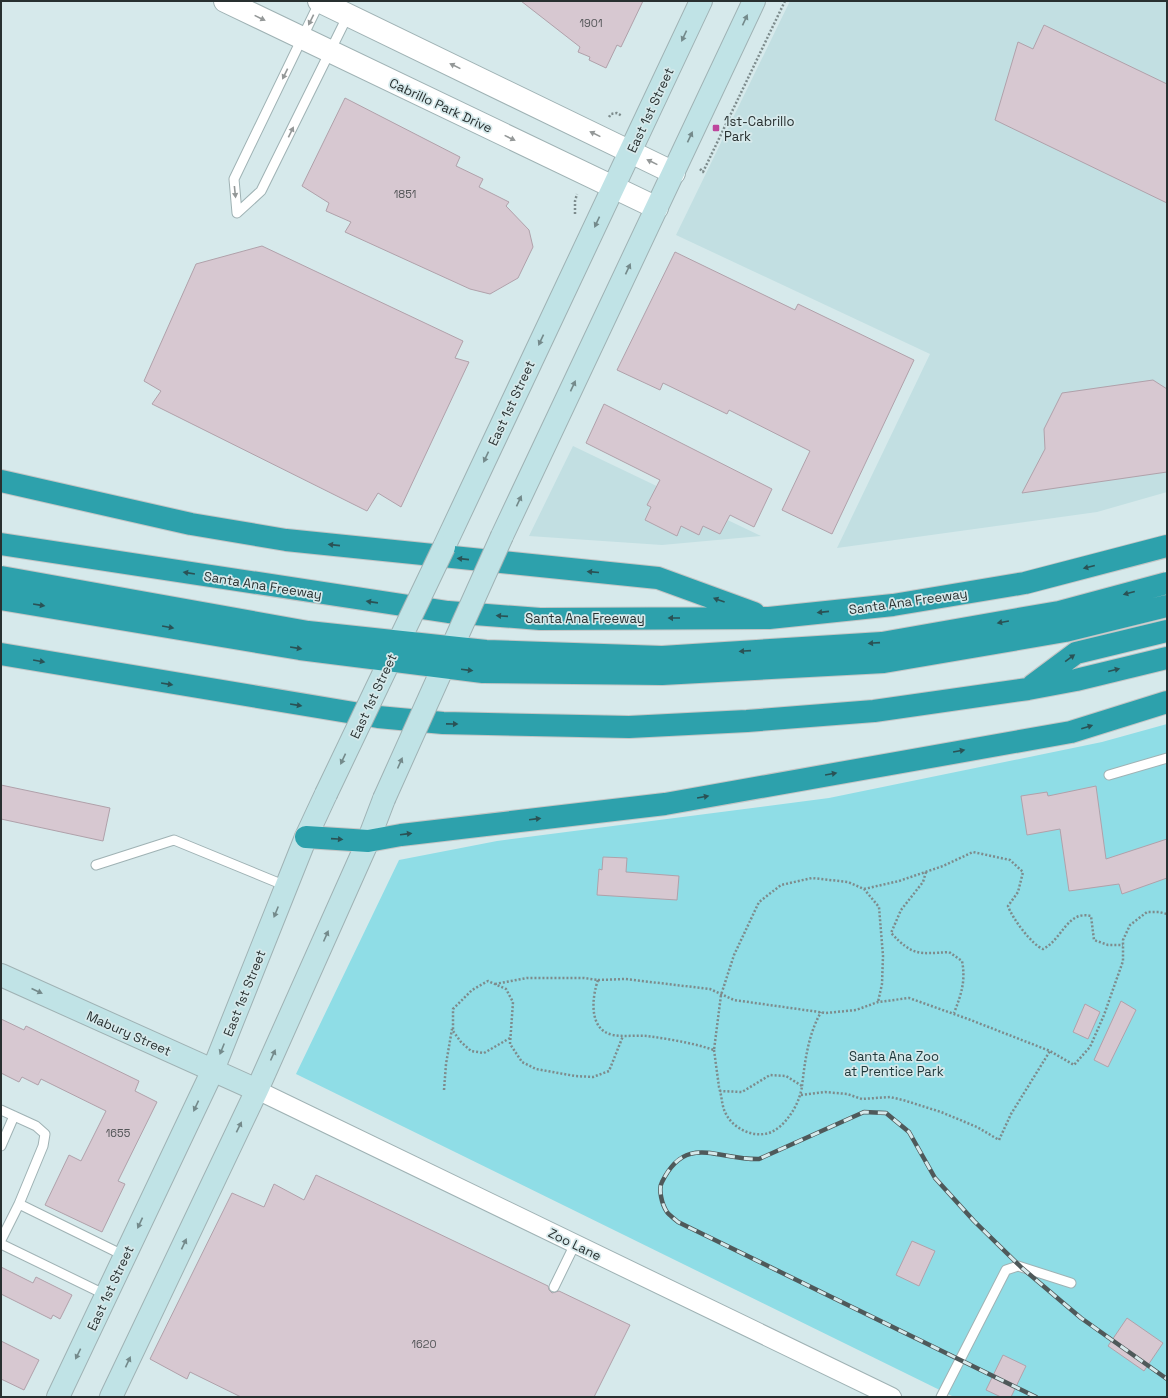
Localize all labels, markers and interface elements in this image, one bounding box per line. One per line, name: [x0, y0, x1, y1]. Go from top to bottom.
one-way arrow: [307, 14, 314, 25]
one-way arrow: [742, 14, 748, 25]
one-way arrow: [254, 15, 266, 21]
house number: 1901: [580, 16, 602, 30]
one-way arrow: [681, 31, 687, 42]
one-way arrow: [449, 63, 460, 69]
street label: East 1st Street: [623, 65, 678, 155]
one-way arrow: [281, 68, 288, 79]
street label: Cabrillo Park Drive: [387, 74, 495, 137]
place label: 1st-Cabrillo Park: [724, 113, 795, 145]
marker: 1st-Cabrillo Park: [711, 123, 721, 133]
one-way arrow: [288, 126, 294, 137]
one-way arrow: [590, 131, 601, 137]
one-way arrow: [687, 132, 693, 143]
one-way arrow: [504, 135, 515, 141]
one-way arrow: [646, 159, 658, 165]
one-way arrow: [232, 186, 238, 198]
house number: 1851: [394, 187, 416, 201]
one-way arrow: [594, 217, 600, 228]
one-way arrow: [625, 263, 631, 275]
one-way arrow: [538, 334, 544, 346]
street label: East 1st Street: [484, 358, 539, 448]
one-way arrow: [570, 381, 576, 392]
one-way arrow: [483, 452, 489, 463]
one-way arrow: [516, 495, 522, 507]
one-way arrow: [328, 542, 340, 549]
one-way arrow: [457, 556, 469, 562]
one-way arrow: [1083, 564, 1095, 570]
street label: Santa Ana Freeway: [203, 568, 323, 603]
one-way arrow: [587, 569, 599, 576]
one-way arrow: [183, 570, 195, 576]
street label: Santa Ana Freeway: [848, 585, 968, 618]
one-way arrow: [1123, 590, 1135, 596]
one-way arrow: [712, 597, 724, 603]
one-way arrow: [366, 599, 379, 605]
one-way arrow: [33, 603, 46, 609]
one-way arrow: [817, 609, 829, 615]
street label: Santa Ana Freeway: [525, 610, 645, 627]
one-way arrow: [496, 613, 508, 620]
one-way arrow: [667, 615, 680, 621]
one-way arrow: [997, 619, 1009, 625]
one-way arrow: [162, 624, 174, 630]
one-way arrow: [867, 640, 880, 646]
one-way arrow: [290, 646, 302, 652]
one-way arrow: [739, 648, 751, 655]
street label: East 1st Street: [346, 651, 401, 741]
one-way arrow: [1065, 653, 1076, 662]
one-way arrow: [33, 658, 46, 664]
one-way arrow: [460, 667, 473, 673]
one-way arrow: [1107, 667, 1120, 673]
one-way arrow: [161, 681, 174, 687]
one-way arrow: [290, 702, 302, 708]
one-way arrow: [446, 720, 458, 727]
one-way arrow: [1081, 724, 1093, 730]
one-way arrow: [953, 748, 965, 754]
one-way arrow: [340, 753, 346, 765]
one-way arrow: [397, 758, 403, 769]
one-way arrow: [825, 771, 837, 777]
one-way arrow: [697, 794, 709, 800]
one-way arrow: [529, 816, 541, 822]
one-way arrow: [400, 831, 412, 837]
one-way arrow: [331, 836, 343, 843]
one-way arrow: [273, 907, 279, 918]
one-way arrow: [323, 931, 329, 942]
street label: East 1st Street: [219, 947, 270, 1039]
one-way arrow: [31, 989, 43, 995]
street label: Mabury Street: [84, 1007, 174, 1060]
one-way arrow: [218, 1043, 224, 1055]
park label: Santa Ana Zoo at Prentice Park: [844, 1048, 944, 1080]
one-way arrow: [270, 1049, 276, 1060]
one-way arrow: [193, 1100, 199, 1111]
one-way arrow: [236, 1121, 242, 1133]
house number: 1655: [106, 1126, 131, 1140]
one-way arrow: [137, 1217, 143, 1229]
street label: Zoo Lane: [545, 1224, 604, 1265]
one-way arrow: [181, 1239, 187, 1250]
street label: East 1st Street: [83, 1243, 138, 1333]
house number: 1620: [412, 1337, 436, 1351]
one-way arrow: [75, 1348, 81, 1360]
one-way arrow: [125, 1356, 131, 1367]

